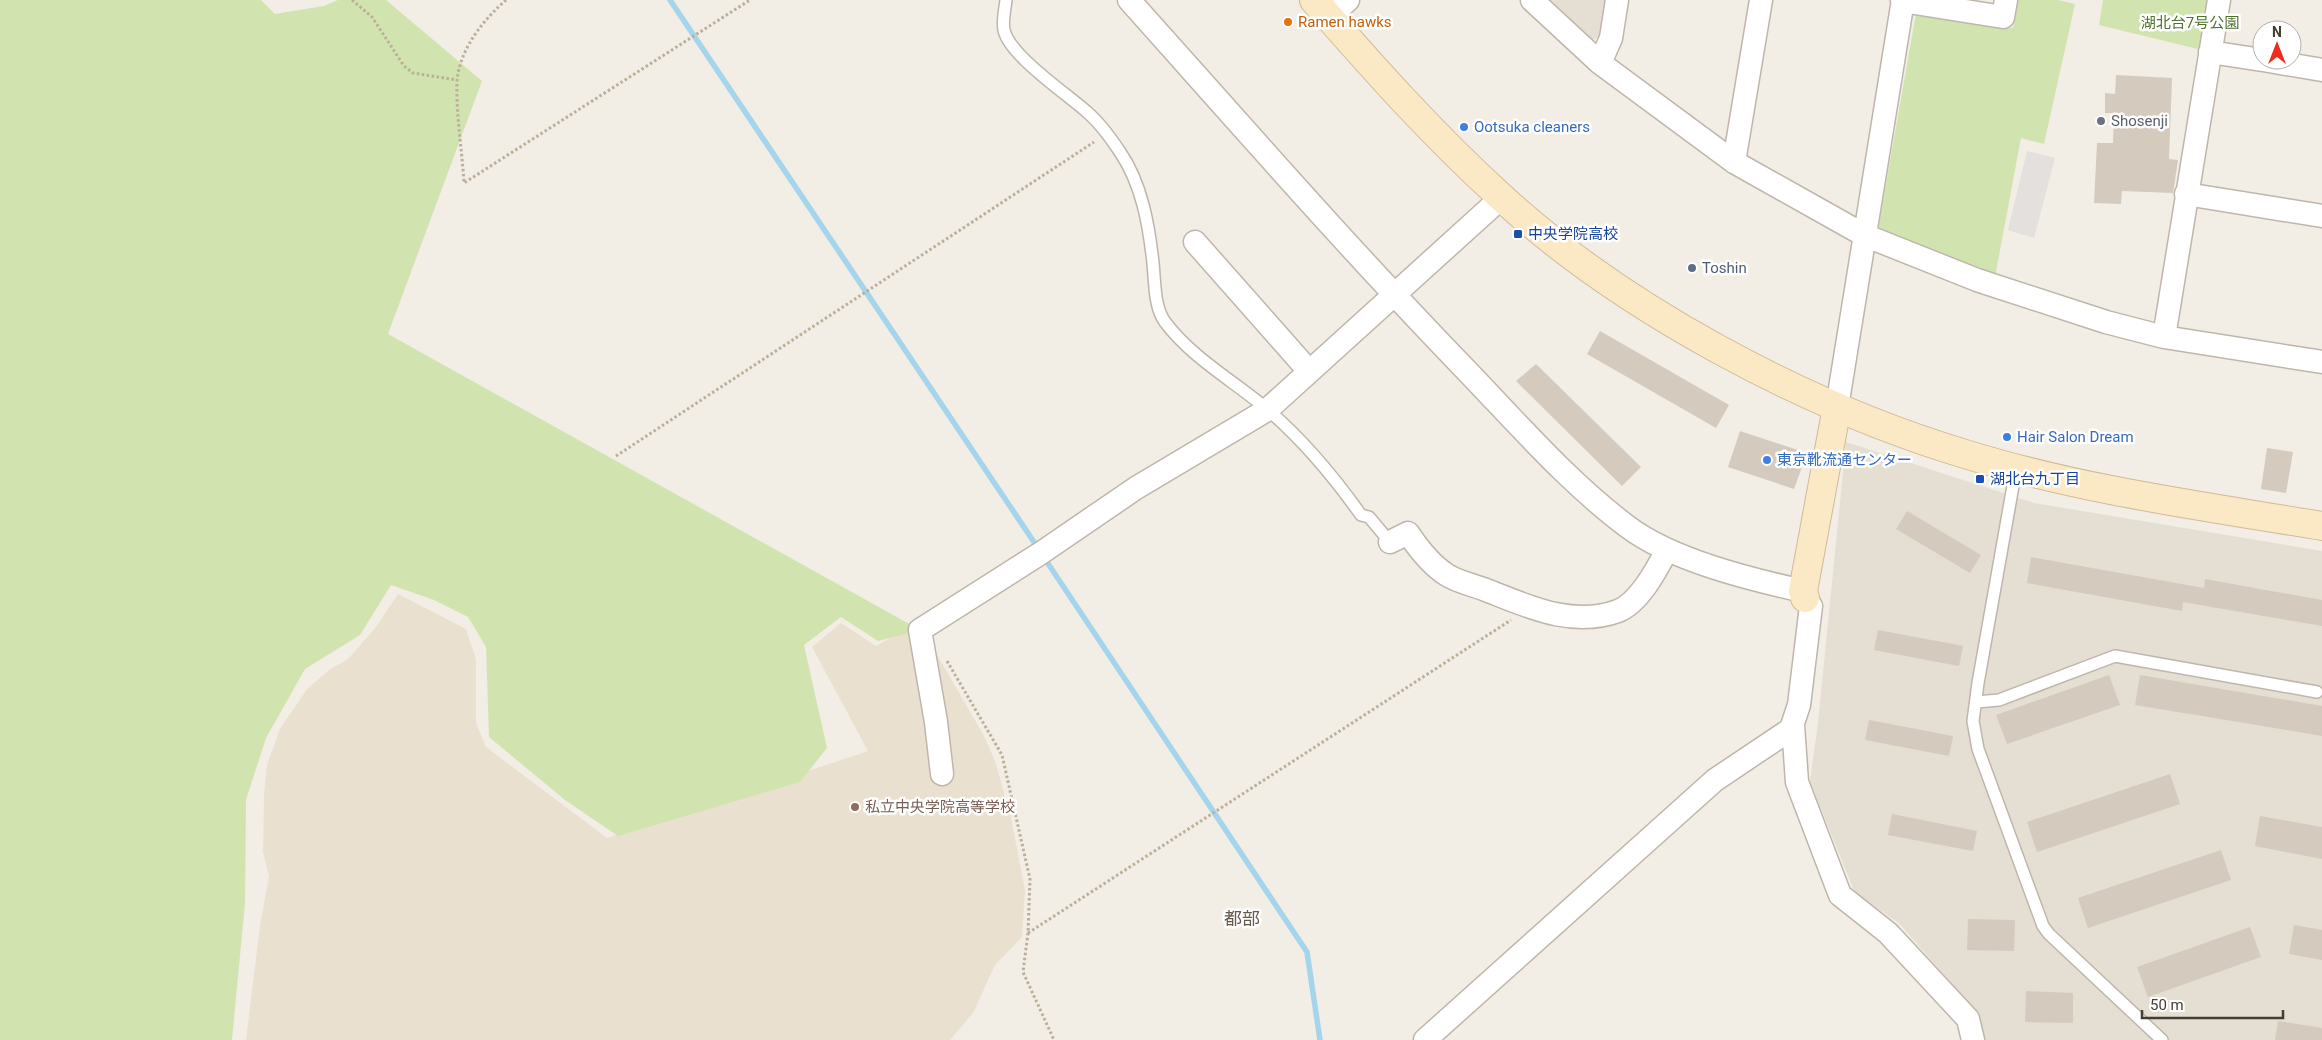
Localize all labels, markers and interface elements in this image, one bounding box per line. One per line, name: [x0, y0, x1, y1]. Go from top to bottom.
place label: Ramen hawks: [1298, 13, 1392, 31]
park label: 湖北台7号公園: [2141, 14, 2239, 32]
marker: Ramen hawks: [1282, 16, 1294, 28]
north arrow: [2252, 20, 2302, 70]
text: N: [2272, 24, 2282, 40]
place label: Shosenji: [2111, 112, 2168, 130]
marker: Shosenji: [2095, 115, 2107, 127]
place label: Ootsuka cleaners: [1474, 118, 1590, 136]
marker: Ootsuka cleaners: [1458, 121, 1470, 133]
place label: 中央学院高校: [1528, 225, 1618, 243]
marker: 中央学院高校: [1512, 228, 1524, 240]
place label: Toshin: [1702, 259, 1747, 277]
marker: Toshin: [1686, 262, 1698, 274]
place label: Hair Salon Dream: [2017, 428, 2134, 446]
marker: Hair Salon Dream: [2001, 431, 2013, 443]
place label: 東京靴流通センター: [1777, 451, 1912, 469]
marker: 東京靴流通センター: [1761, 454, 1773, 466]
place label: 湖北台九丁目: [1990, 470, 2080, 488]
marker: 湖北台九丁目: [1974, 473, 1986, 485]
place label: 私立中央学院高等学校: [865, 798, 1015, 816]
marker: 私立中央学院高等学校: [849, 801, 861, 813]
district label: 都部: [1224, 908, 1260, 929]
scale bar: [2142, 988, 2283, 1020]
text: 50 m: [2150, 996, 2184, 1014]

